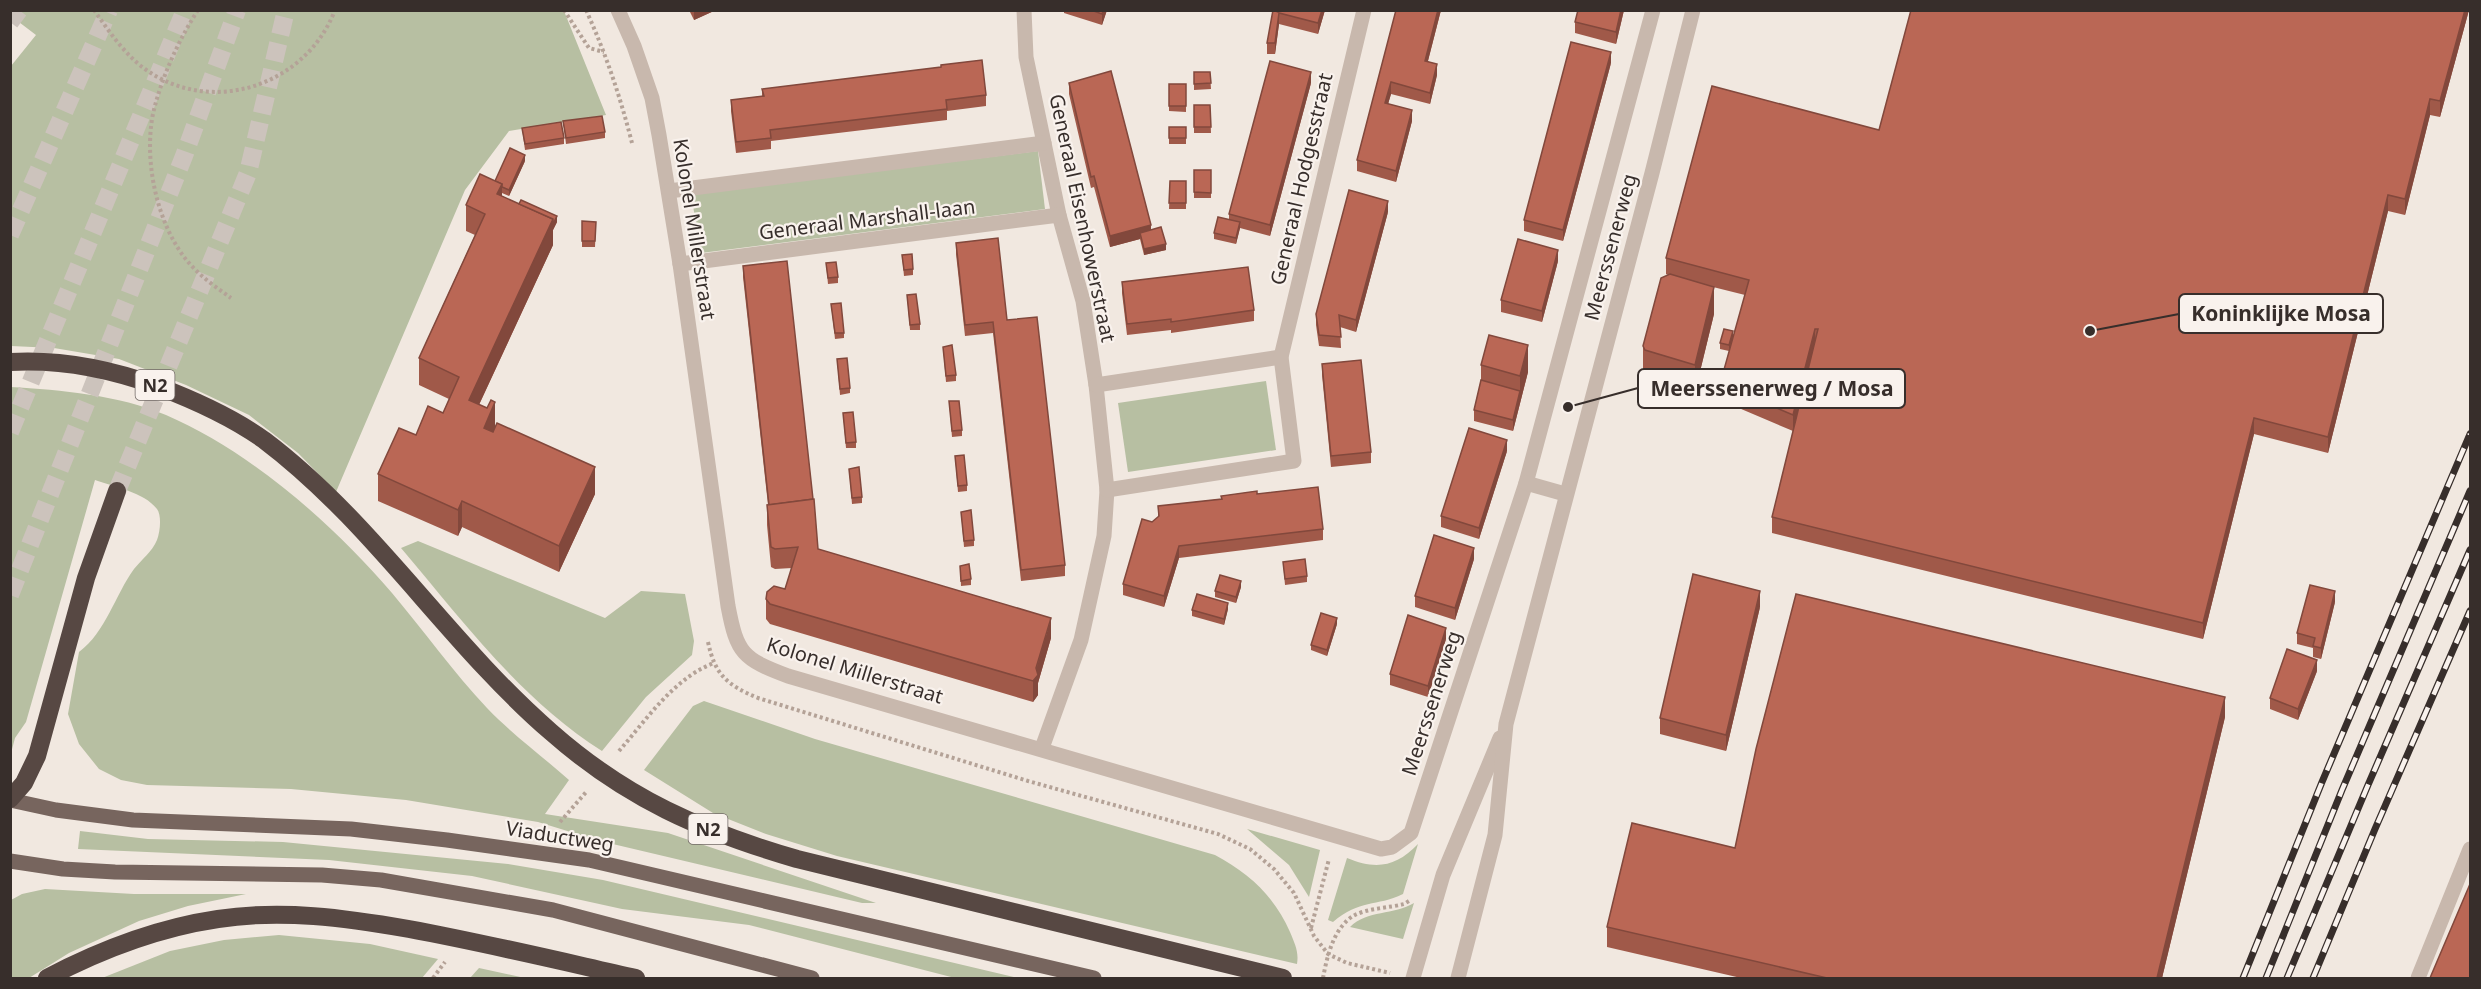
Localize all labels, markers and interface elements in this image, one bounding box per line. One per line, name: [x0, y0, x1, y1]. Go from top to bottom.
street label: Generaal Hodgesstraat: [1263, 70, 1339, 288]
street label: Generaal Eisenhowerstraat: [1043, 91, 1123, 345]
street label: Kolonel Millerstraat: [667, 136, 723, 322]
street label: Meerssenerweg: [1577, 171, 1643, 323]
street label: Generaal Marshall-laan: [757, 192, 977, 246]
callout: Koninklijke Mosa: [2179, 294, 2383, 333]
text: Koninklijke Mosa: [2191, 299, 2371, 327]
callout: Meerssenerweg / Mosa: [1638, 369, 1905, 408]
road number: N2: [136, 370, 174, 400]
text: Meerssenerweg / Mosa: [1651, 374, 1893, 402]
street label: Meerssenerweg: [1395, 627, 1467, 779]
street label: Kolonel Millerstraat: [763, 630, 947, 710]
street label: Viaductweg: [504, 814, 616, 858]
road number: N2: [688, 814, 728, 844]

